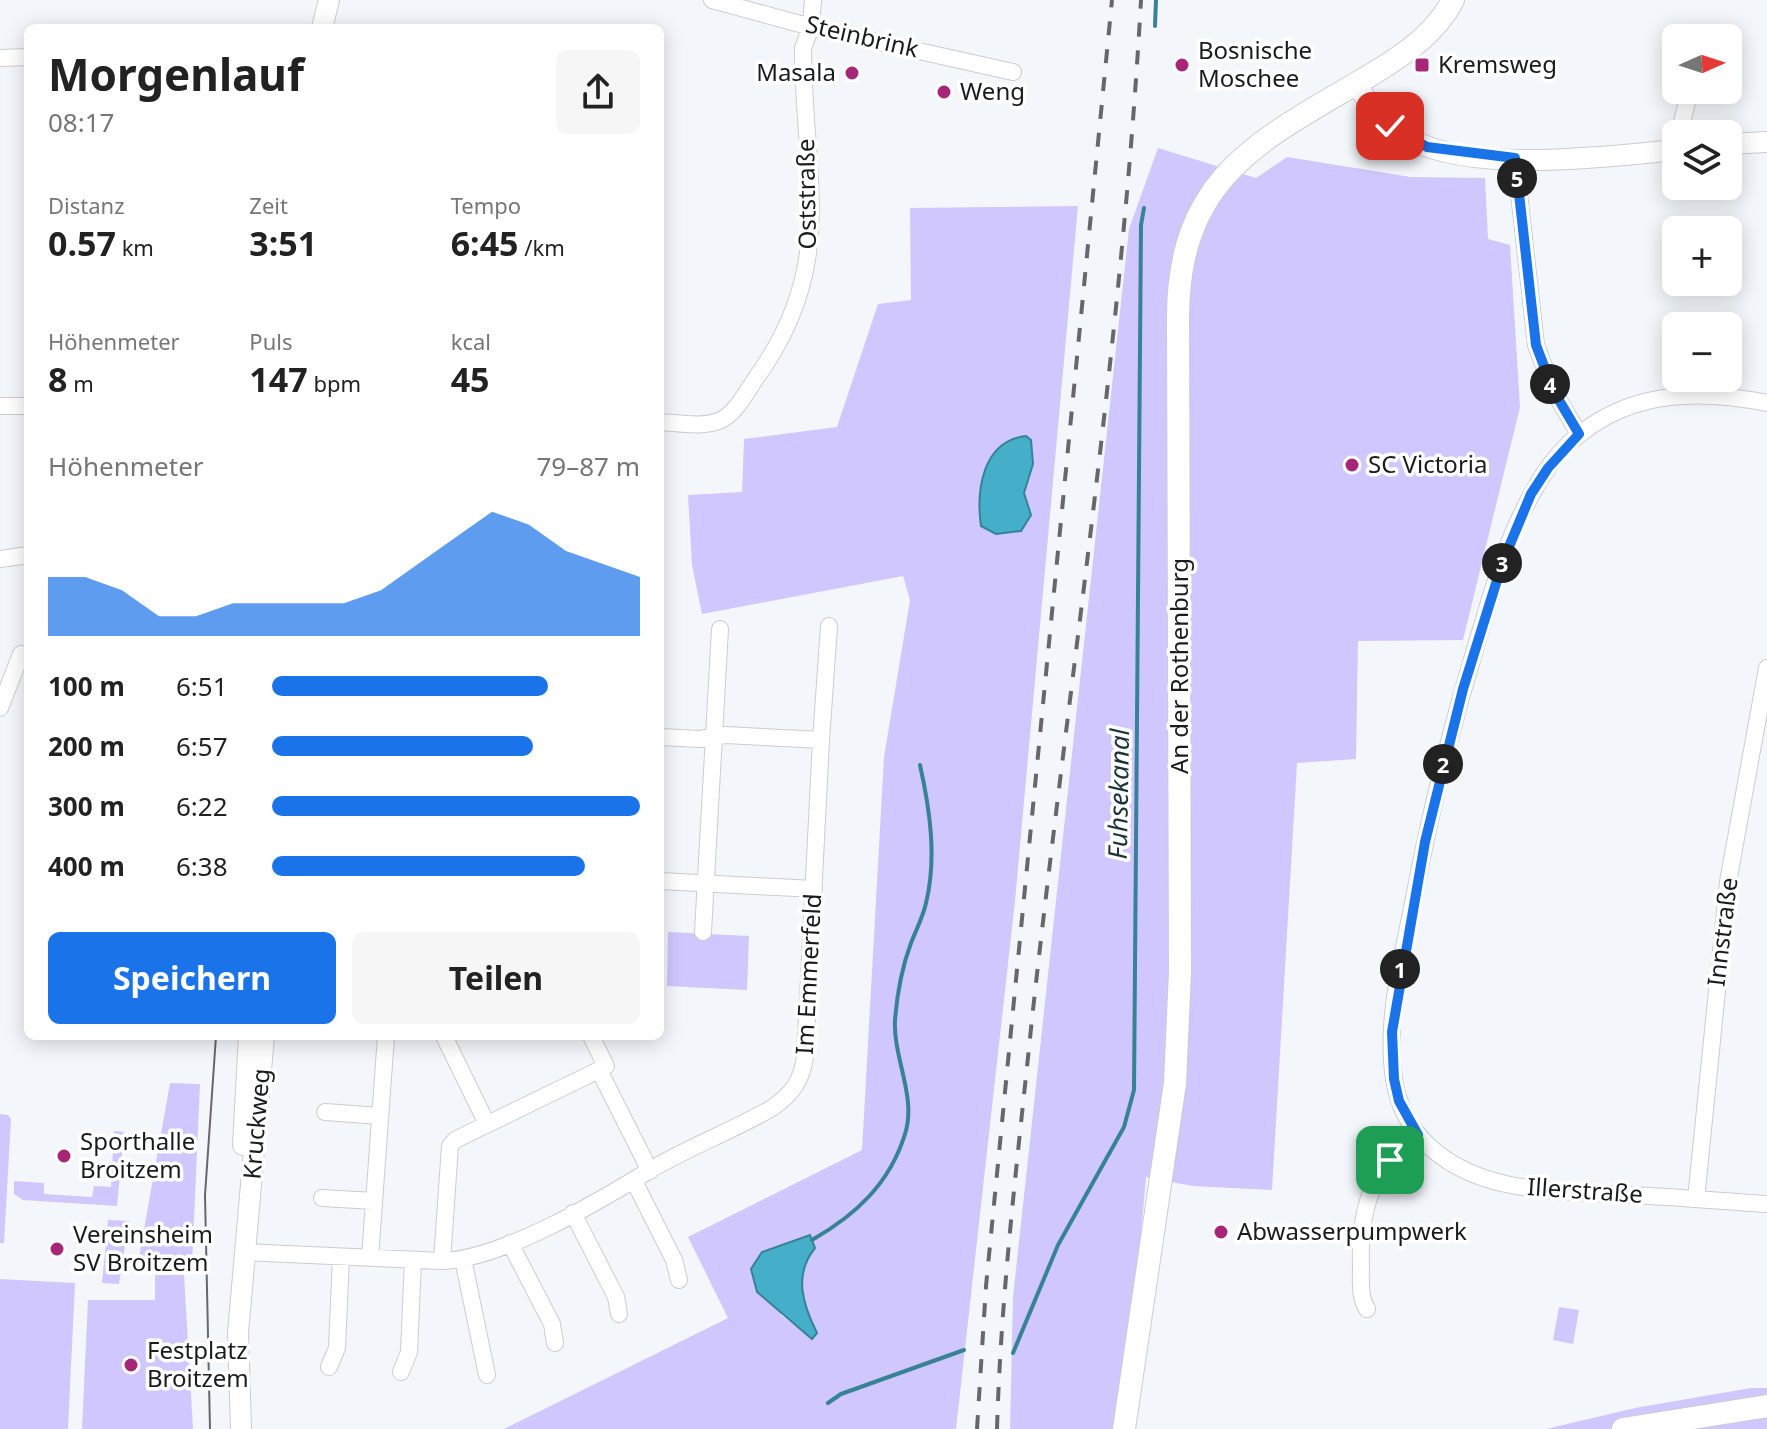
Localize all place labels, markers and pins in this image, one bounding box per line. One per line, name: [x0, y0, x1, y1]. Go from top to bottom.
place label: Bosnische Moschee: [1198, 33, 1312, 94]
place label: Kremsweg: [1438, 47, 1557, 80]
place label: Masala: [756, 55, 836, 88]
marker: Bosnische Moschee: [1173, 56, 1191, 74]
marker: Kremsweg: [1413, 56, 1431, 74]
marker: Masala: [843, 64, 861, 82]
place label: Weng: [960, 74, 1025, 107]
marker: Weng: [935, 83, 953, 101]
pin: [1356, 92, 1424, 160]
pin: 5: [1497, 158, 1537, 198]
pin: 4: [1530, 364, 1570, 404]
place label: SC Victoria: [1368, 447, 1487, 480]
marker: SC Victoria: [1343, 456, 1361, 474]
pin: 3: [1482, 543, 1522, 583]
pin: 2: [1423, 744, 1463, 784]
pin: 1: [1380, 949, 1420, 989]
place label: Sporthalle Broitzem: [80, 1124, 195, 1185]
pin: [1356, 1126, 1424, 1194]
marker: Sporthalle Broitzem: [55, 1147, 73, 1165]
place label: Abwasserpumpwerk: [1237, 1214, 1467, 1247]
place label: Vereinsheim SV Broitzem: [73, 1217, 213, 1278]
marker: Abwasserpumpwerk: [1212, 1223, 1230, 1241]
marker: Vereinsheim SV Broitzem: [48, 1240, 66, 1258]
place label: Festplatz Broitzem: [147, 1333, 249, 1394]
marker: Festplatz Broitzem: [122, 1356, 140, 1374]

